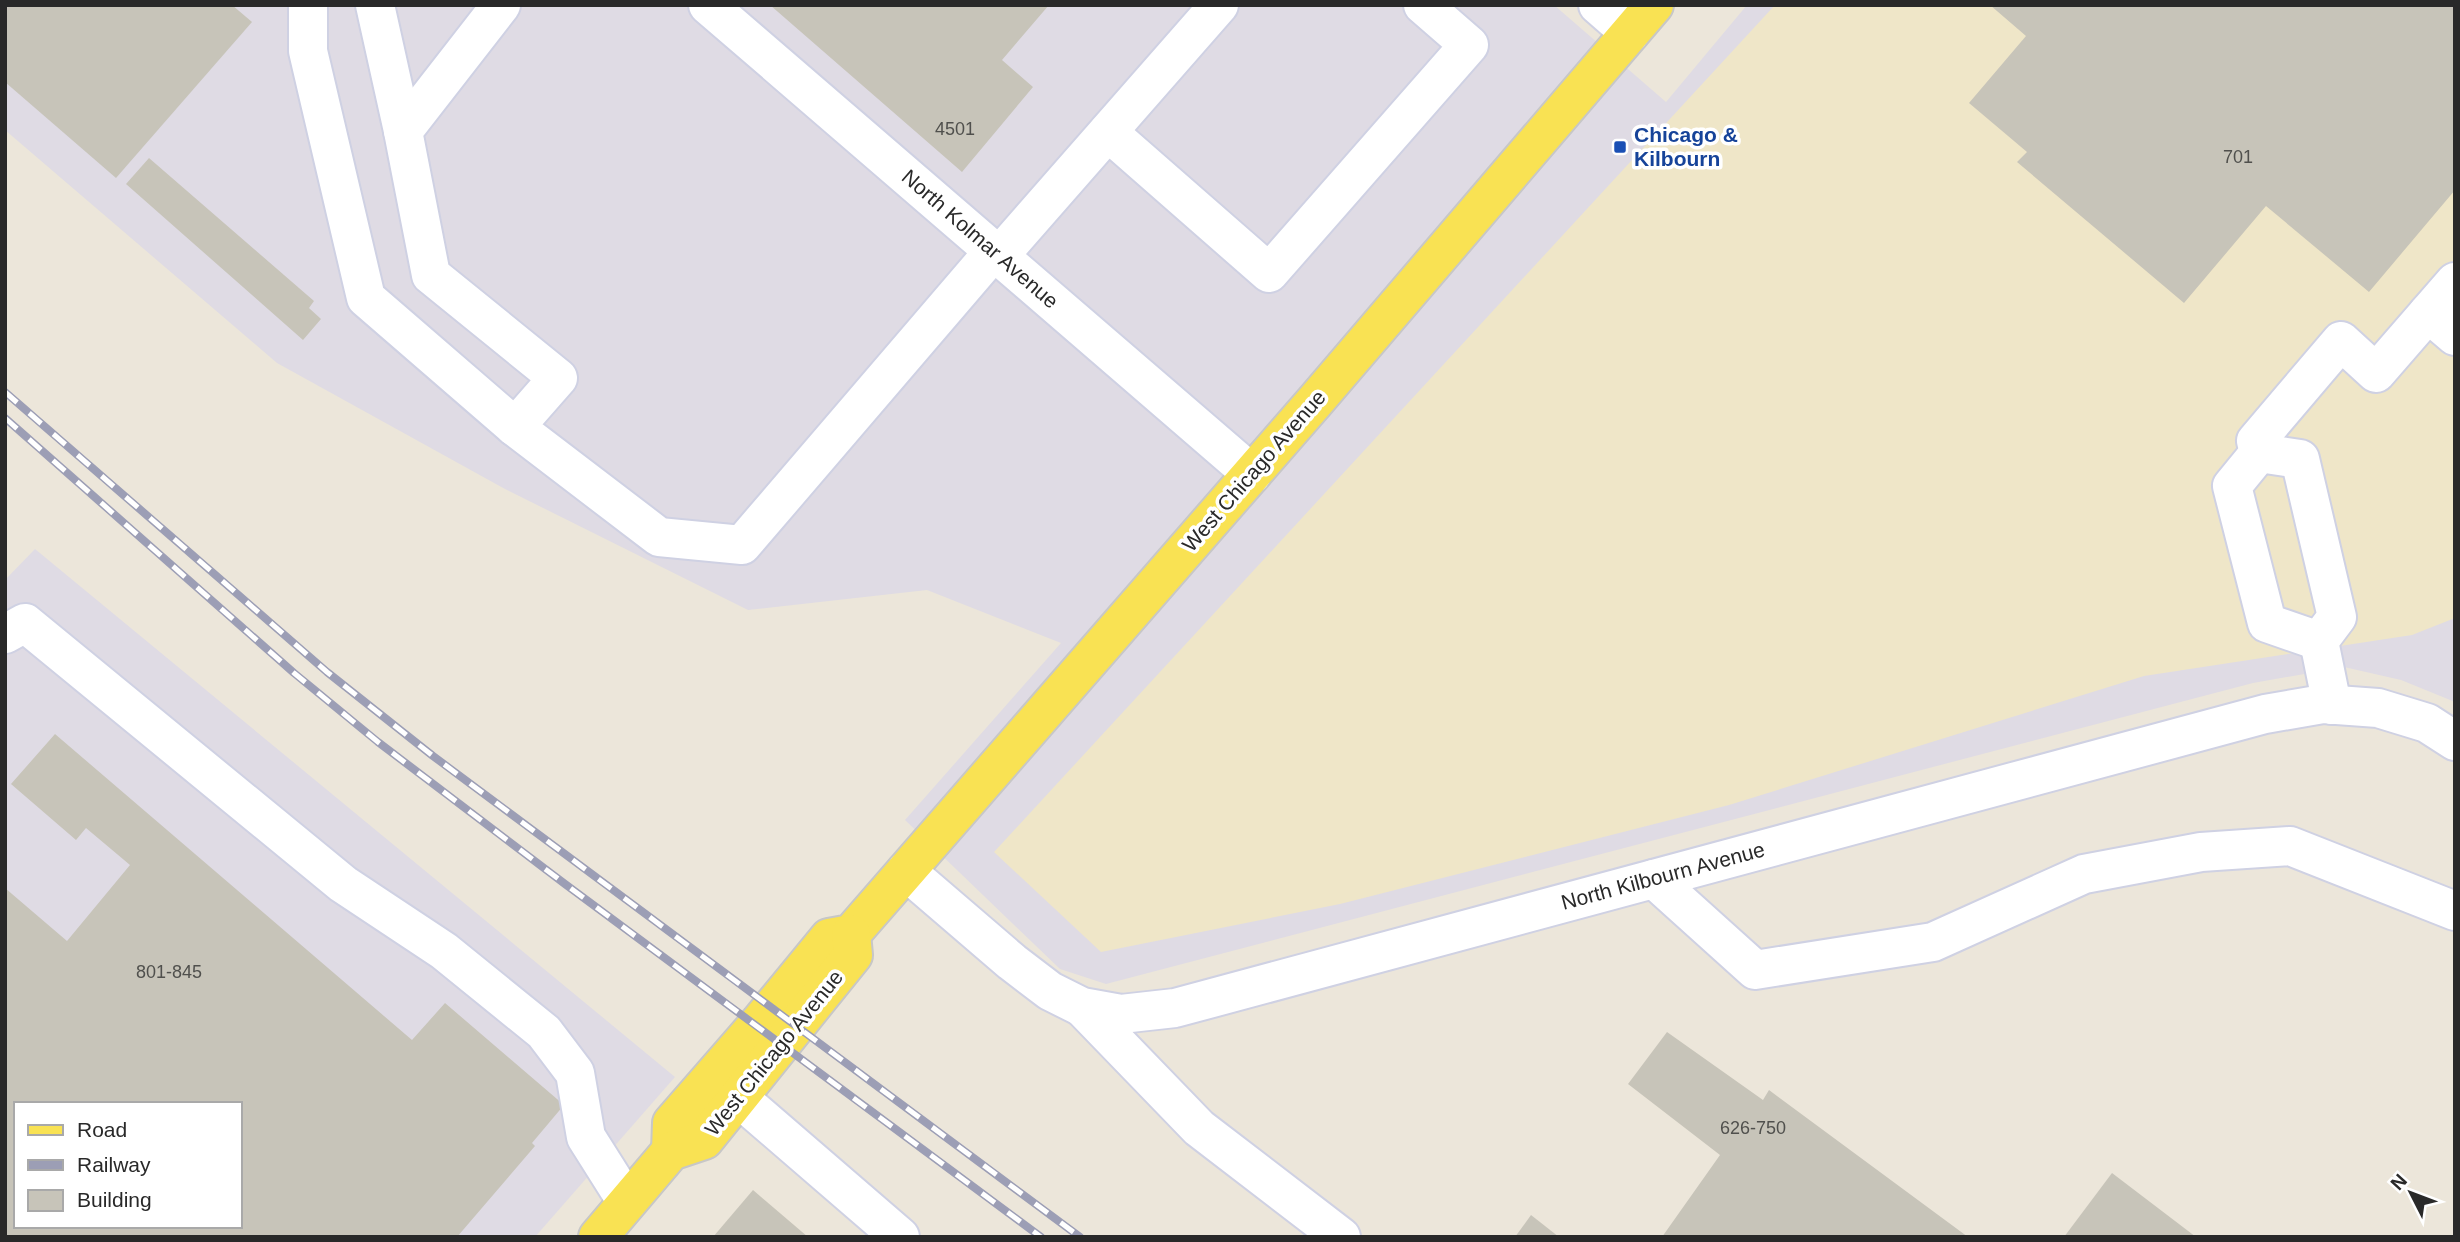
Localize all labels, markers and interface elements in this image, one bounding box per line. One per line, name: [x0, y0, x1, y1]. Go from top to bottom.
house number: 4501: [935, 119, 975, 139]
place label: Chicago & Kilbourn: [1634, 123, 1738, 170]
marker: Chicago & Kilbourn: [1612, 139, 1628, 155]
house number: 701: [2223, 147, 2253, 167]
street label: North Kolmar Avenue: [898, 165, 1063, 313]
street label: West Chicago Avenue: [1177, 385, 1330, 556]
street label: North Kilbourn Avenue: [1559, 837, 1767, 914]
house number: 801-845: [136, 962, 202, 982]
street label: West Chicago Avenue: [700, 965, 847, 1140]
legend: [14, 1102, 242, 1228]
text: Road: [77, 1118, 127, 1141]
house number: 626-750: [1720, 1118, 1786, 1138]
text: Railway: [77, 1153, 151, 1176]
north arrow: [2376, 1158, 2446, 1228]
text: N: [2386, 1170, 2411, 1194]
text: Building: [77, 1188, 152, 1211]

